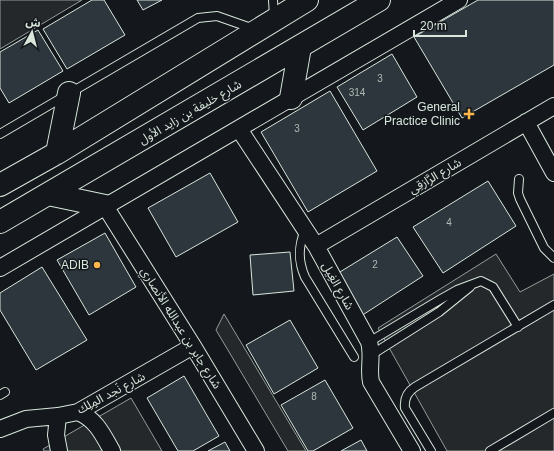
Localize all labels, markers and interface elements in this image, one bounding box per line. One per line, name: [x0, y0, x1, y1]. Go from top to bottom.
north arrow: [12, 12, 52, 52]
scale bar: [414, 12, 466, 38]
text: ش: [25, 15, 41, 30]
text: 20 m: [420, 19, 447, 33]
house number: 3: [377, 73, 383, 84]
street label: شارع خليفة بن زايد الأول: [136, 77, 245, 149]
house number: 314: [349, 87, 366, 98]
place label: General Practice Clinic: [384, 100, 460, 128]
marker: General Practice Clinic: [463, 108, 475, 120]
house number: 3: [294, 123, 300, 134]
street label: شارع الرَّازقِي: [406, 155, 465, 199]
house number: 4: [446, 217, 452, 228]
place label: ADIB: [61, 258, 89, 272]
house number: 2: [372, 259, 378, 270]
marker: ADIB: [92, 260, 102, 270]
street label: شارع الغِيل: [317, 260, 357, 313]
street label: شارع جابر بن عبدالله الأنصاري: [135, 265, 224, 393]
street label: شارع نَجد المِلِك: [75, 369, 148, 419]
house number: 8: [311, 391, 317, 402]

